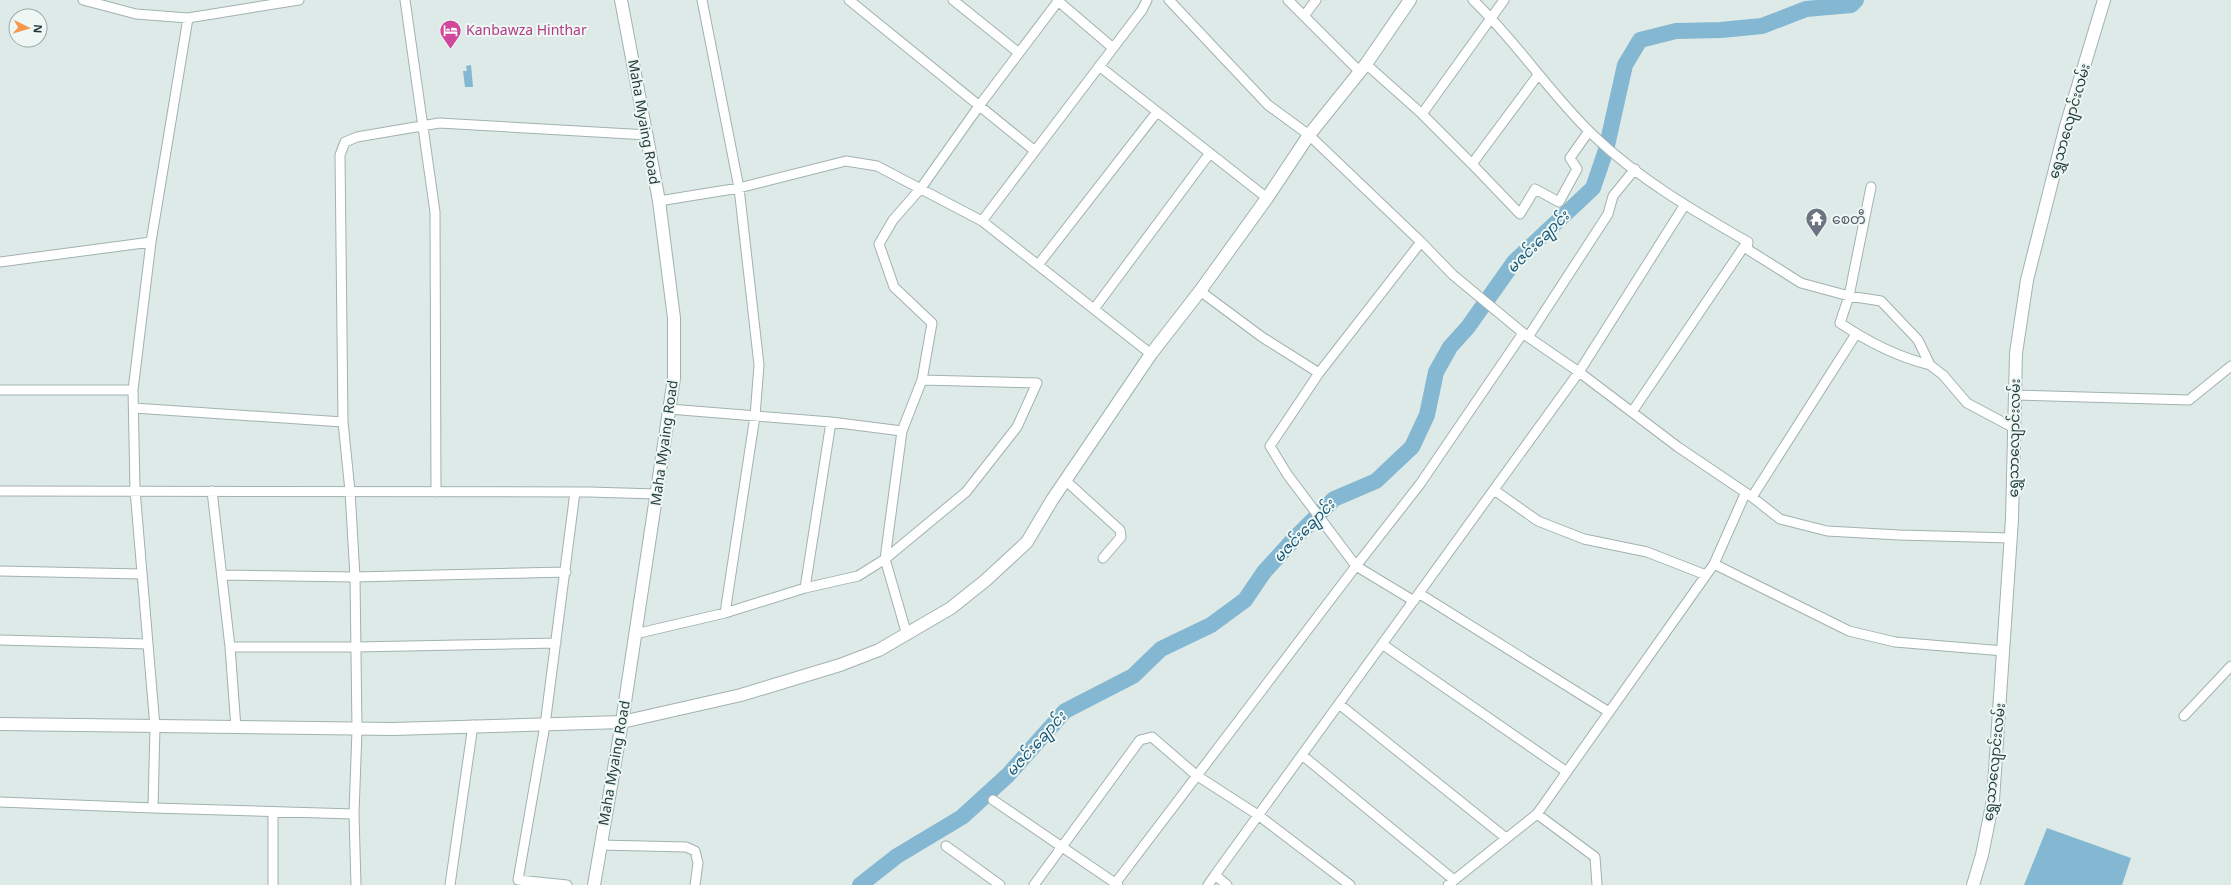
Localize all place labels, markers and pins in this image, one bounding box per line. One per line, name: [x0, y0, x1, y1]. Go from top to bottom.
hotel icon: Kanbawza Hinthar: [438, 17, 464, 50]
place label: Kanbawza Hinthar: [466, 20, 587, 39]
temple icon: စေတီ: [1804, 206, 1830, 239]
place label: စေတီ: [1832, 209, 1866, 228]

